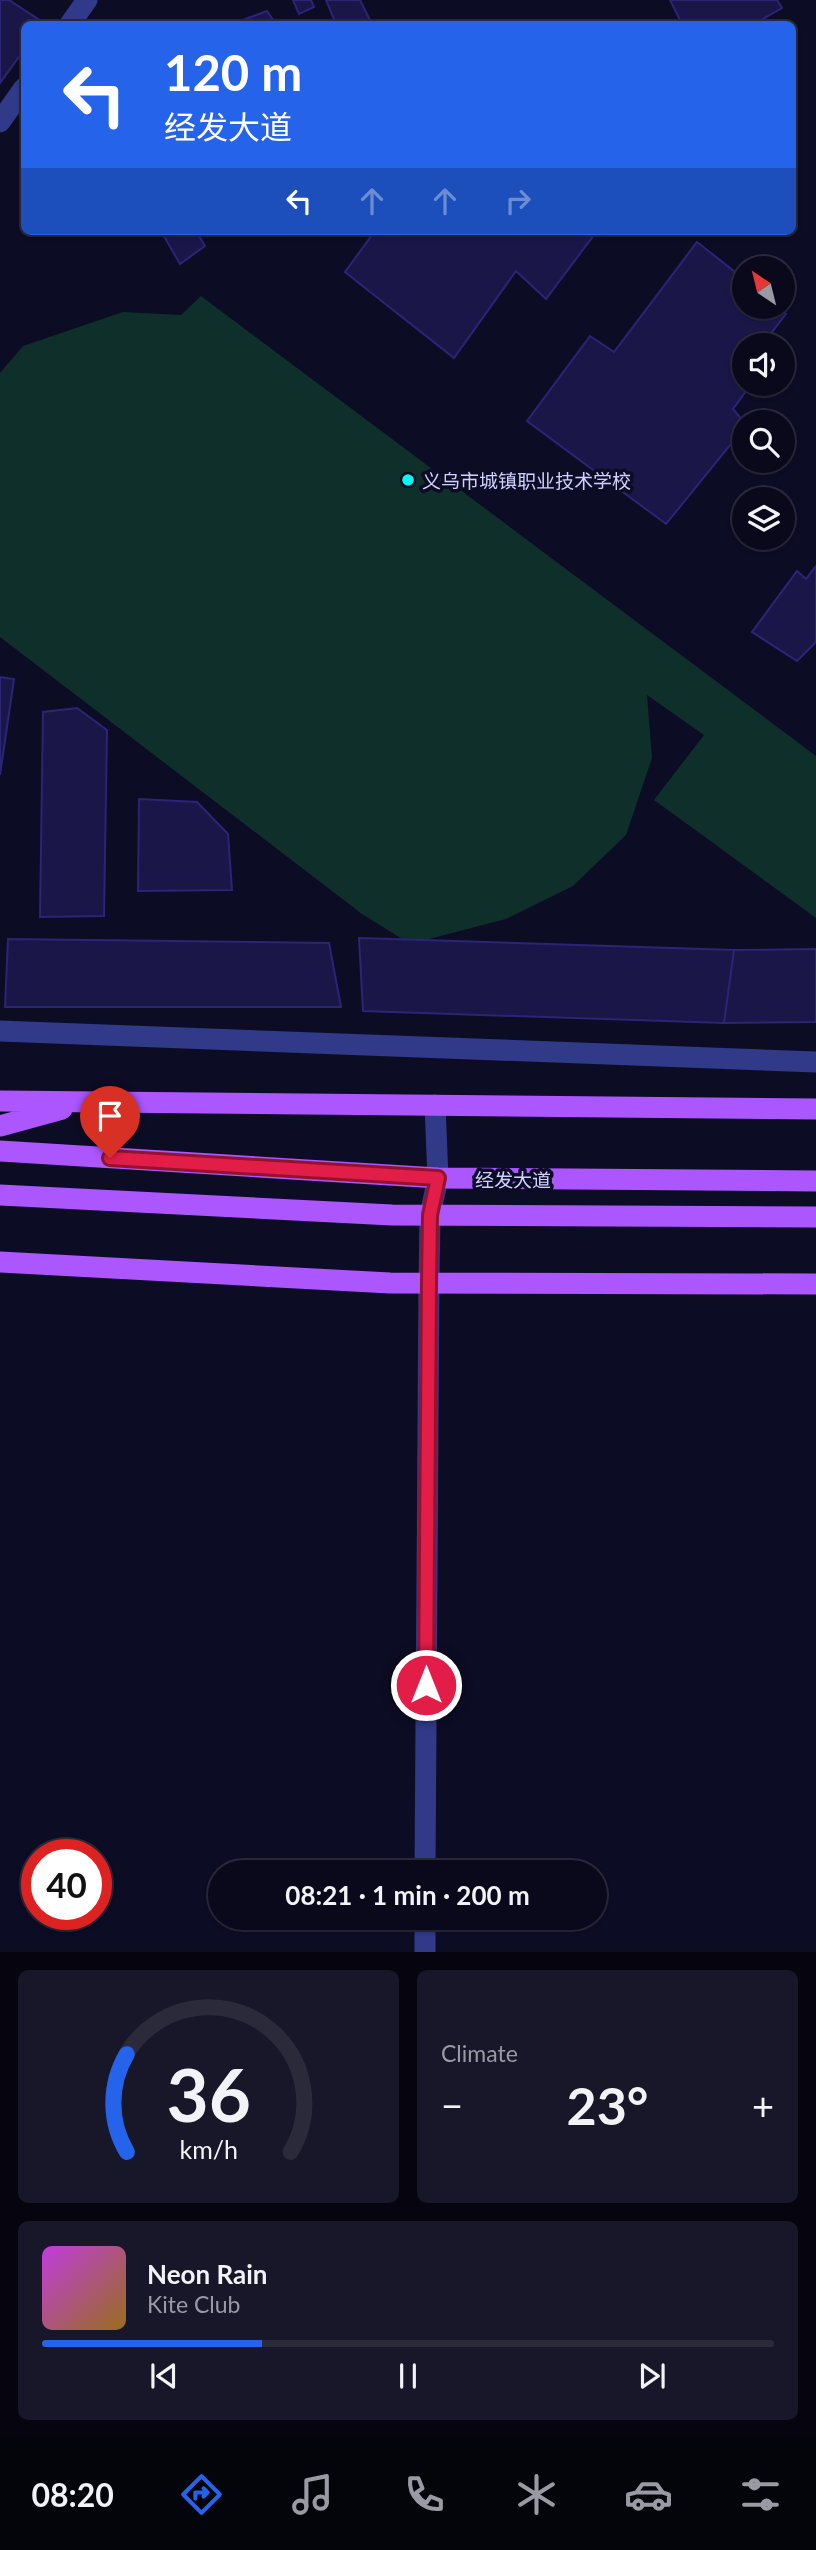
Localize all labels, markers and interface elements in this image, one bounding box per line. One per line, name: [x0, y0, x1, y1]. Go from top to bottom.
text: 120 m: [164, 43, 302, 101]
icon: left: [49, 49, 140, 140]
text: 经发大道: [164, 107, 292, 146]
icon: left: [280, 182, 318, 220]
icon: ahead: [353, 182, 391, 220]
icon: ahead: [426, 182, 464, 220]
icon: right: [499, 182, 537, 220]
north arrow: [732, 256, 794, 318]
map controls: [732, 256, 795, 550]
button: sound: [732, 333, 795, 396]
button: search: [732, 410, 795, 473]
place label: 义乌市城镇职业技术学校: [422, 469, 631, 492]
marker: 义乌市城镇职业技术学校: [400, 472, 416, 488]
button: layers: [732, 487, 795, 550]
pin: [80, 1086, 140, 1158]
icon: arrive: [91, 1097, 129, 1135]
street label: 经发大道: [475, 1168, 551, 1191]
position arrow: [389, 1648, 463, 1722]
speed limit sign: 40: [21, 1839, 112, 1930]
text: 08:21 · 1 min · 200 m: [285, 1879, 530, 1911]
text: Climate: [441, 2039, 518, 2067]
text: 36: [166, 2051, 251, 2139]
text: 23°: [567, 2074, 648, 2136]
text: −: [441, 2082, 463, 2128]
text: +: [752, 2082, 774, 2128]
text: km/h: [179, 2134, 238, 2164]
text: Neon Rain: [147, 2258, 267, 2290]
text: Kite Club: [147, 2290, 240, 2318]
icon: previous: [145, 2357, 183, 2395]
icon: pause: [389, 2357, 427, 2395]
icon: next: [633, 2357, 671, 2395]
icon: directions: [177, 2470, 226, 2519]
icon: music: [288, 2470, 337, 2519]
icon: phone: [400, 2470, 449, 2519]
icon: climate: [512, 2470, 561, 2519]
icon: car: [624, 2470, 673, 2519]
icon: filters: [736, 2470, 785, 2519]
text: 08:20: [31, 2475, 114, 2514]

